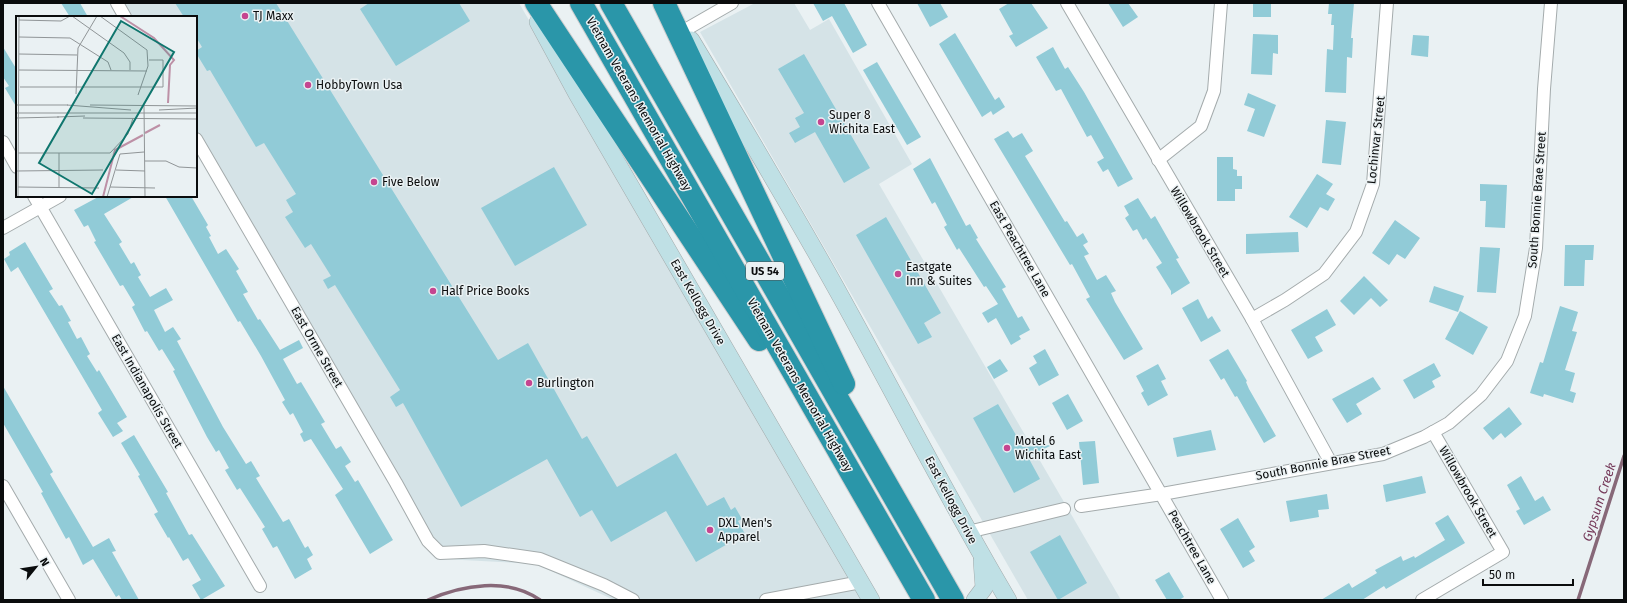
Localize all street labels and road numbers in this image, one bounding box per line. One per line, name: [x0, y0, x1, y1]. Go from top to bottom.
street label: Vietnam Veterans Memorial Highway: [583, 15, 695, 193]
street label: Lochinvar Street: [1364, 95, 1388, 185]
street label: South Bonnie Brae Street: [1525, 131, 1549, 269]
street label: Willowbrook Street: [1167, 184, 1233, 280]
street label: East Peachtree Lane: [987, 198, 1053, 300]
street label: East Kellogg Drive: [668, 256, 728, 348]
road number: US 54: [746, 262, 784, 280]
street label: Vietnam Veterans Memorial Highway: [744, 296, 856, 474]
street label: East Orme Street: [288, 304, 346, 391]
street label: East Indianapolis Street: [109, 331, 186, 451]
street label: South Bonnie Brae Street: [1254, 443, 1392, 483]
street label: Willowbrook Street: [1436, 444, 1500, 541]
street label: East Kellogg Drive: [922, 454, 980, 546]
street label: Peachtree Lane: [1165, 507, 1219, 587]

